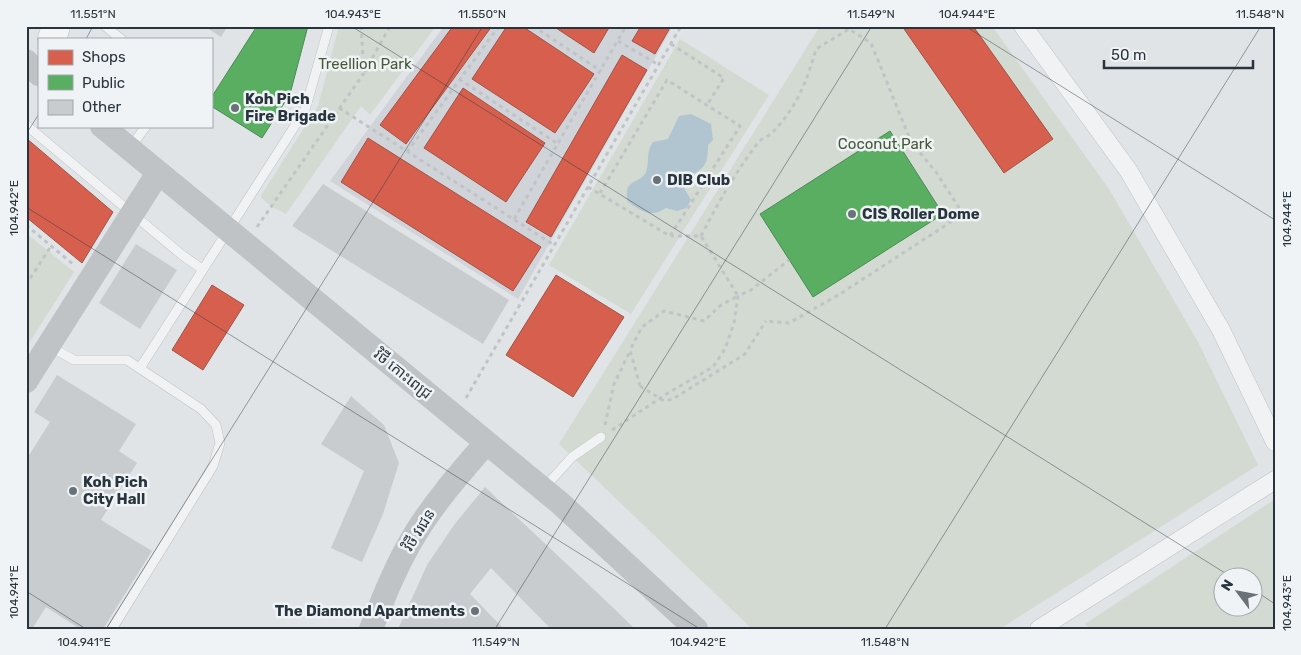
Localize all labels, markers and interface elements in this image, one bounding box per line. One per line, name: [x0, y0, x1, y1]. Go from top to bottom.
text: 11.551°N: [70, 7, 116, 21]
text: 104.943°E: [325, 7, 381, 21]
text: 11.550°N: [458, 7, 506, 21]
text: 11.549°N: [847, 7, 895, 21]
text: 104.944°E: [939, 7, 995, 21]
text: 11.548°N: [1236, 7, 1284, 21]
legend: [38, 38, 212, 128]
scale bar: [1104, 38, 1252, 70]
text: 50 m: [1111, 46, 1146, 64]
text: Shops: [82, 48, 126, 66]
park label: Treellion Park: [318, 55, 412, 73]
text: Public: [82, 74, 125, 92]
place label: Koh Pich Fire Brigade: [245, 90, 336, 125]
text: Other: [82, 98, 122, 116]
marker: Koh Pich Fire Brigade: [229, 102, 241, 114]
park label: Coconut Park: [838, 135, 932, 153]
place label: DIB Club: [667, 171, 730, 189]
marker: DIB Club: [651, 174, 663, 186]
text: 104.942°E: [7, 180, 21, 236]
text: 104.944°E: [1280, 191, 1294, 247]
place label: CIS Roller Dome: [862, 205, 980, 223]
marker: CIS Roller Dome: [846, 208, 858, 220]
street label: វិថី កោះពេជ្រ: [370, 345, 436, 403]
place label: Koh Pich City Hall: [83, 473, 148, 508]
marker: Koh Pich City Hall: [67, 485, 79, 497]
street label: វិថី វរជន: [399, 505, 439, 555]
text: 104.941°E: [7, 565, 21, 619]
north arrow: [1214, 568, 1264, 618]
text: 104.943°E: [1280, 575, 1294, 631]
text: N: [1218, 577, 1237, 594]
place label: The Diamond Apartments: [275, 602, 465, 620]
marker: The Diamond Apartments: [469, 605, 481, 617]
text: 104.941°E: [57, 635, 111, 649]
text: 11.549°N: [472, 635, 520, 649]
text: 104.942°E: [670, 635, 726, 649]
text: 11.548°N: [861, 635, 909, 649]

